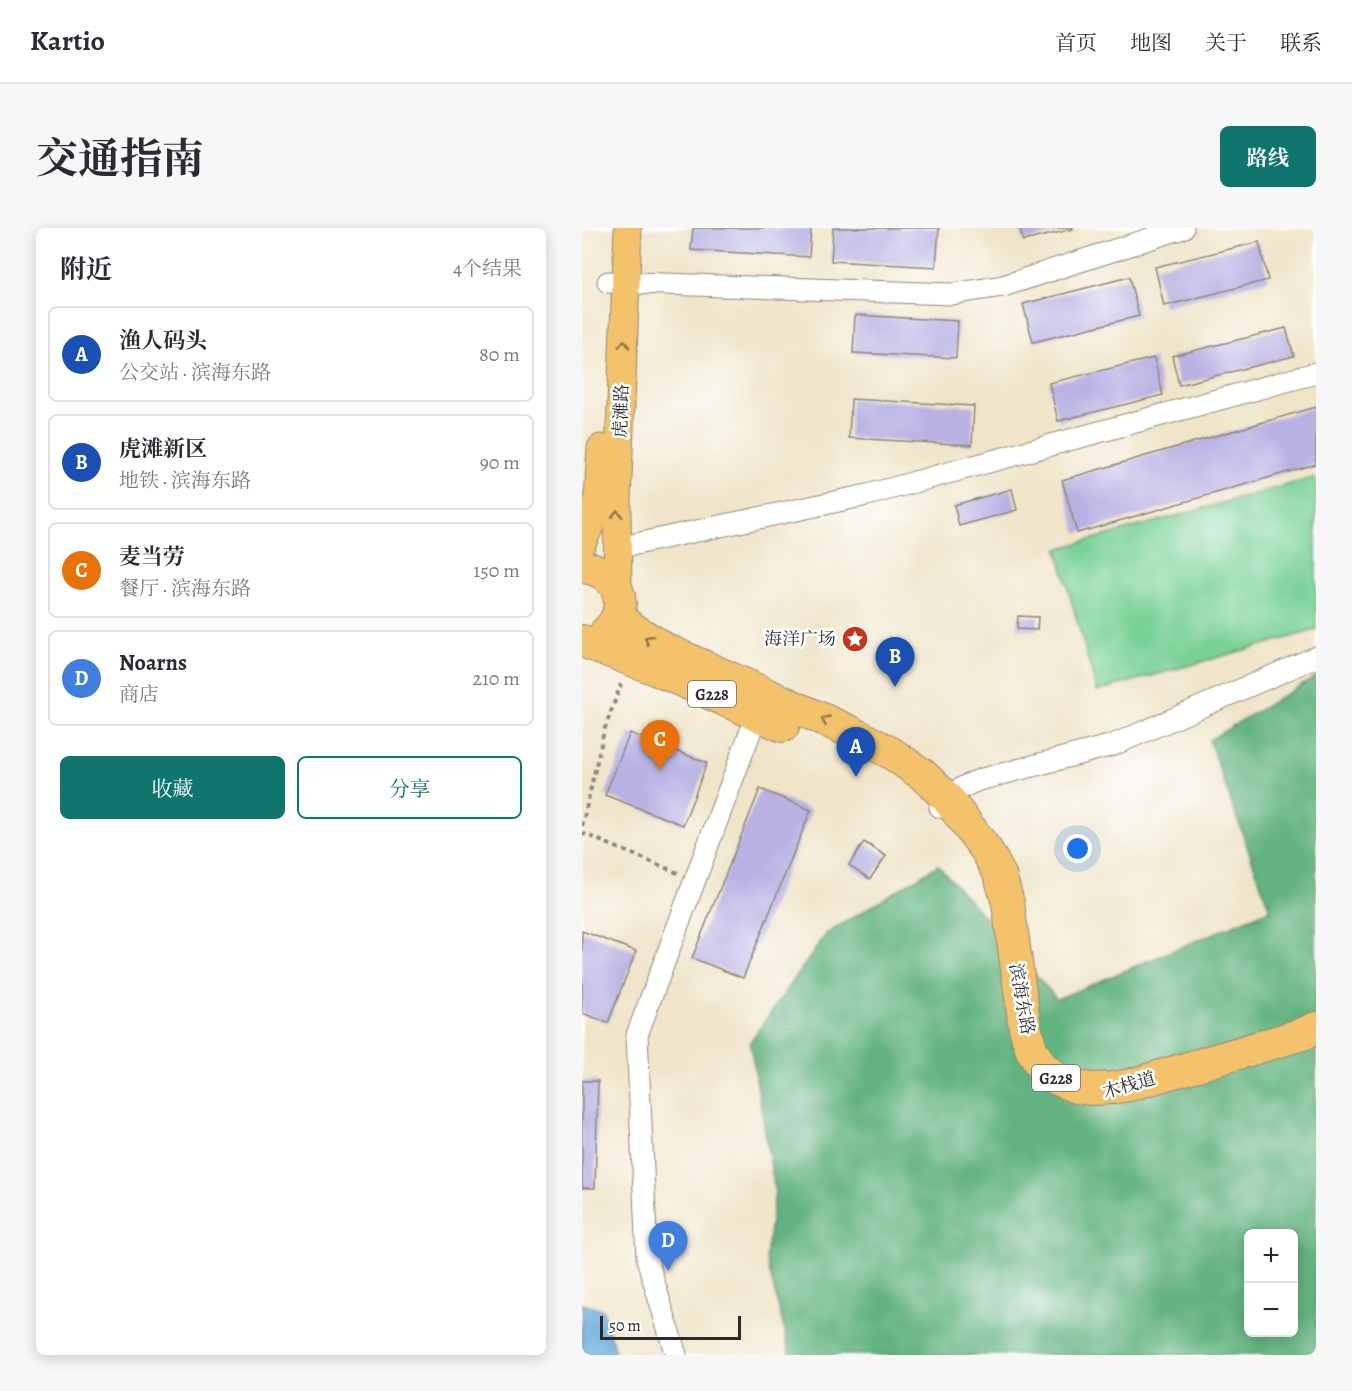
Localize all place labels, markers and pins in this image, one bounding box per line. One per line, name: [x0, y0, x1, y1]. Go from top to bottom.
place icon: 海洋广场: [840, 624, 870, 654]
place label: 海洋广场: [764, 627, 836, 651]
pin: B: [876, 638, 914, 687]
pin: C: [640, 720, 680, 770]
pin: A: [836, 728, 876, 777]
pin: D: [648, 1222, 688, 1271]

